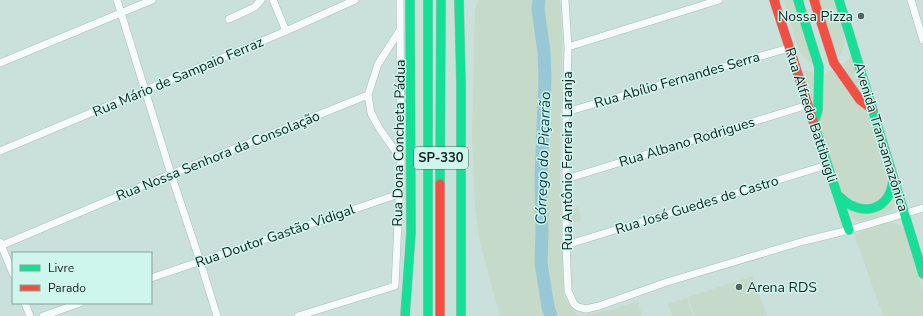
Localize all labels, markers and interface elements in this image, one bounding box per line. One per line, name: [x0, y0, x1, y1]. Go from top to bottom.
place label: Nossa Pizza: [778, 7, 853, 26]
marker: Nossa Pizza: [856, 11, 866, 21]
street label: Rua Mário de Sampaio Ferraz: [90, 32, 267, 122]
street label: Rua Alfredo Battibugli: [780, 45, 842, 185]
street label: Rua Abílio Fernandes Serra: [592, 47, 762, 113]
street label: Rua Dona Concheta Pádua: [388, 59, 410, 227]
street label: Avenida Transamazônica: [849, 60, 913, 214]
street label: Rua Antônio Ferreira Laranja: [558, 71, 577, 251]
water label: Córrego do Piçarrão: [531, 91, 555, 225]
street label: Rua Nossa Senhora da Consolação: [113, 106, 323, 206]
street label: Rua Albano Rodrigues: [617, 112, 758, 172]
road number: SP-330: [414, 147, 468, 169]
street label: Rua José Guedes de Castro: [613, 171, 781, 239]
street label: Rua Doutor Gastão Vidigal: [193, 199, 358, 272]
legend: [12, 252, 152, 304]
text: Livre: [48, 260, 74, 276]
place label: Arena RDS: [747, 278, 817, 297]
text: Parado: [48, 280, 86, 296]
marker: Arena RDS: [734, 282, 744, 292]

